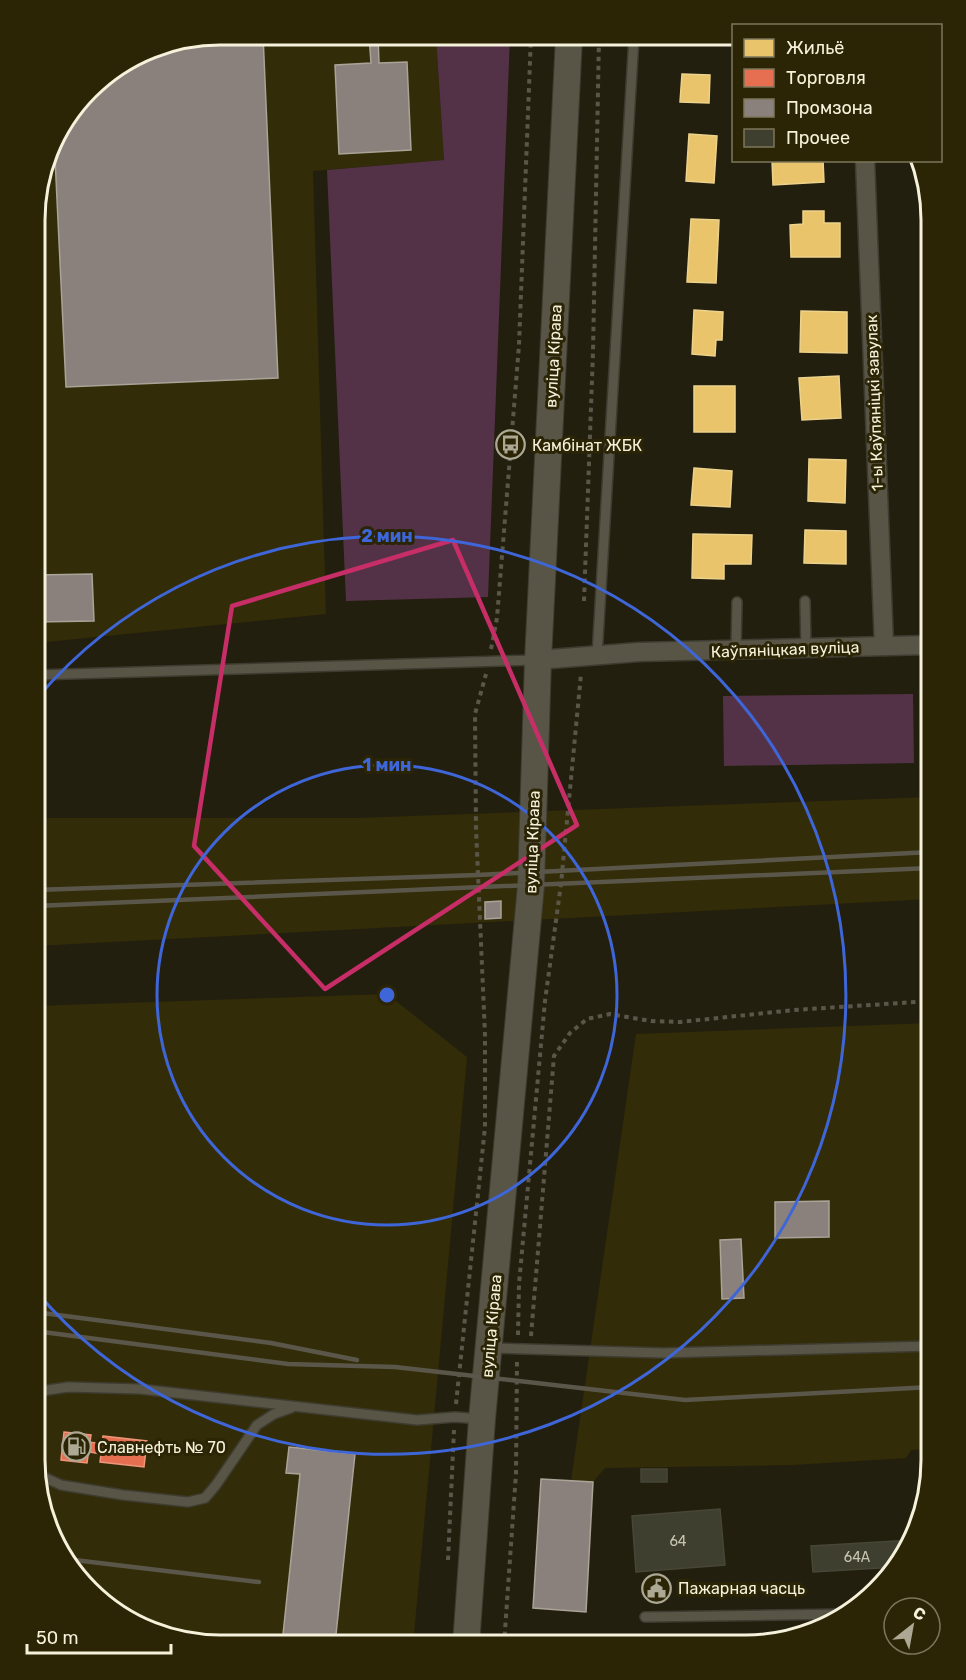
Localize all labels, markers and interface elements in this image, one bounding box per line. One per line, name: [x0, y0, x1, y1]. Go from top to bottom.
legend: [732, 24, 942, 162]
text: Жильё: [786, 37, 844, 59]
text: Торговля: [786, 67, 866, 89]
text: Промзона: [786, 97, 873, 119]
text: Прочее: [786, 127, 850, 149]
street label: вуліца Кірава: [541, 304, 566, 408]
street label: 1-ы Каўпяніцкі завулак: [862, 314, 887, 492]
bus stop icon: Камбінат ЖБК: [495, 429, 527, 461]
place label: Камбінат ЖБК: [532, 436, 642, 455]
text: 2 мин: [361, 525, 413, 547]
street label: Каўпяніцкая вуліца: [710, 637, 860, 662]
text: 1 мин: [363, 754, 411, 776]
street label: вуліца Кірава: [521, 790, 544, 894]
centre of rings: [377, 985, 397, 1005]
street label: вуліца Кірава: [478, 1274, 505, 1378]
fuel station icon: Славнефть № 70: [60, 1431, 92, 1463]
place label: Славнефть № 70: [97, 1438, 226, 1457]
house number: 64: [669, 1533, 687, 1550]
house number: 64А: [844, 1549, 871, 1566]
public building icon: Пажарная часць: [641, 1572, 673, 1604]
place label: Пажарная часць: [678, 1579, 805, 1598]
north arrow: [882, 1596, 942, 1656]
text: С: [910, 1603, 929, 1625]
scale bar: [27, 1617, 171, 1655]
text: 50 m: [36, 1627, 79, 1649]

